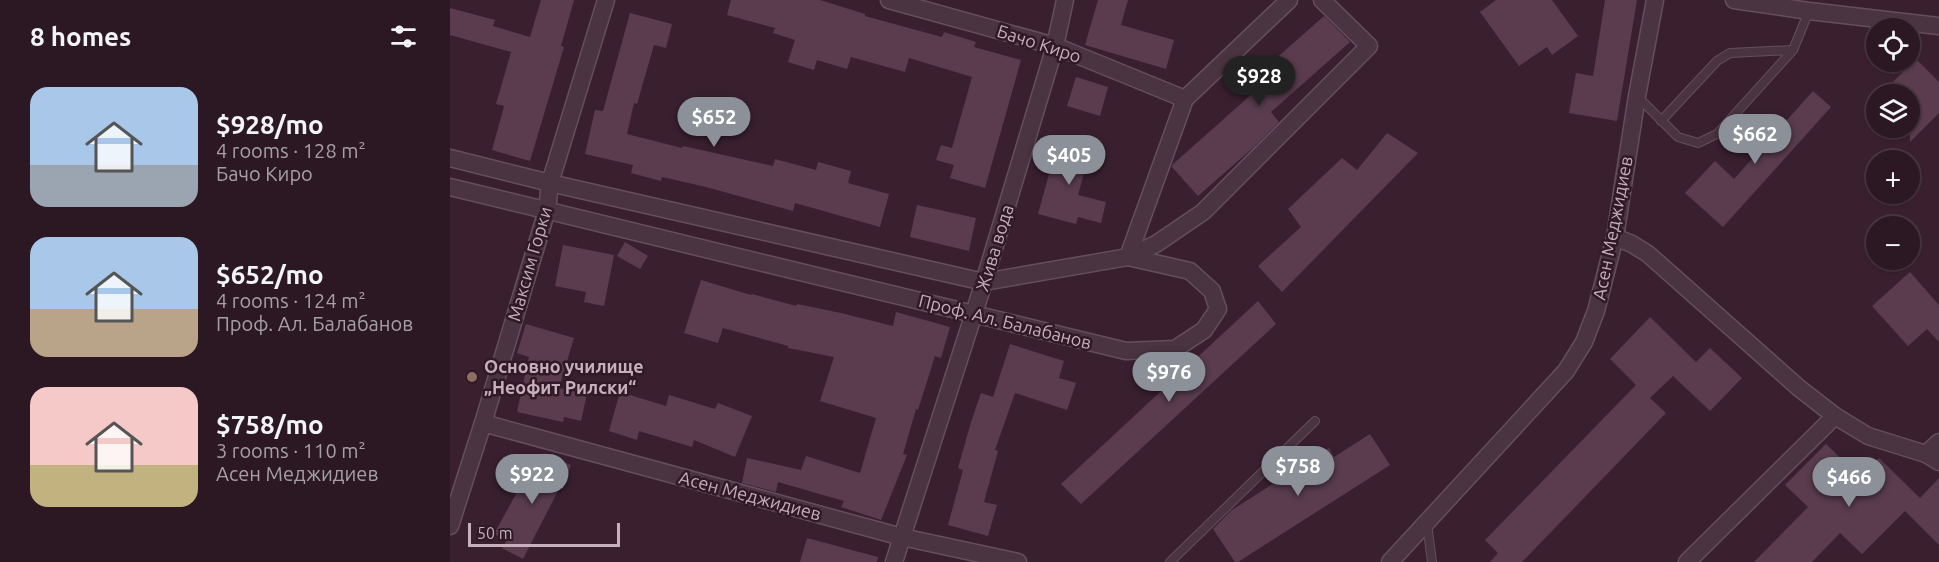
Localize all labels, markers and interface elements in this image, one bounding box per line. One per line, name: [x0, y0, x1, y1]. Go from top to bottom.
map controls: [1866, 18, 1920, 270]
button: locate: [1866, 18, 1920, 72]
icon: filters: [387, 20, 420, 53]
street label: Бачо Киро: [995, 20, 1084, 66]
text: 8 homes: [30, 22, 131, 51]
pin: $928: [1223, 56, 1295, 107]
text: $928: [1236, 64, 1282, 87]
button: layers: [1866, 84, 1920, 138]
pin: $652: [678, 97, 750, 148]
text: $652: [691, 105, 737, 128]
text: $928/mo: [216, 110, 324, 139]
icon: home: [78, 111, 150, 183]
pin: $662: [1719, 114, 1791, 165]
text: $662: [1732, 122, 1778, 145]
pin: $405: [1033, 135, 1105, 186]
text: 4 rooms · 128 m²: [216, 139, 366, 162]
text: $405: [1046, 143, 1092, 166]
button: +: [1866, 150, 1920, 204]
street label: Асен Меджидиев: [1588, 154, 1636, 301]
text: Бачо Киро: [216, 162, 313, 185]
street label: Жива вода: [971, 202, 1017, 294]
street label: Максим Горки: [503, 204, 555, 323]
button: −: [1866, 216, 1920, 270]
text: $652/mo: [216, 260, 324, 289]
icon: home: [78, 261, 150, 333]
text: 4 rooms · 124 m²: [216, 289, 366, 312]
street label: Проф. Ал. Балабанов: [917, 290, 1094, 352]
text: Проф. Ал. Балабанов: [216, 312, 413, 335]
pin: $976: [1133, 352, 1205, 403]
place label: Основно училище „Неофит Рилски“: [484, 356, 644, 397]
text: $976: [1146, 360, 1192, 383]
marker: Основно училище „Неофит Рилски“: [465, 370, 479, 384]
text: $758/mo: [216, 410, 324, 439]
icon: home: [78, 411, 150, 483]
text: 3 rooms · 110 m²: [216, 439, 366, 462]
pin: $758: [1262, 446, 1334, 497]
pin: $922: [496, 454, 568, 505]
text: $758: [1275, 454, 1321, 477]
pin: $466: [1813, 457, 1885, 508]
text: Асен Меджидиев: [216, 462, 378, 485]
text: $922: [509, 462, 555, 485]
text: $466: [1826, 465, 1872, 488]
street label: Асен Меджидиев: [677, 466, 823, 524]
scale bar: [468, 520, 620, 548]
text: 50 m: [477, 524, 513, 542]

